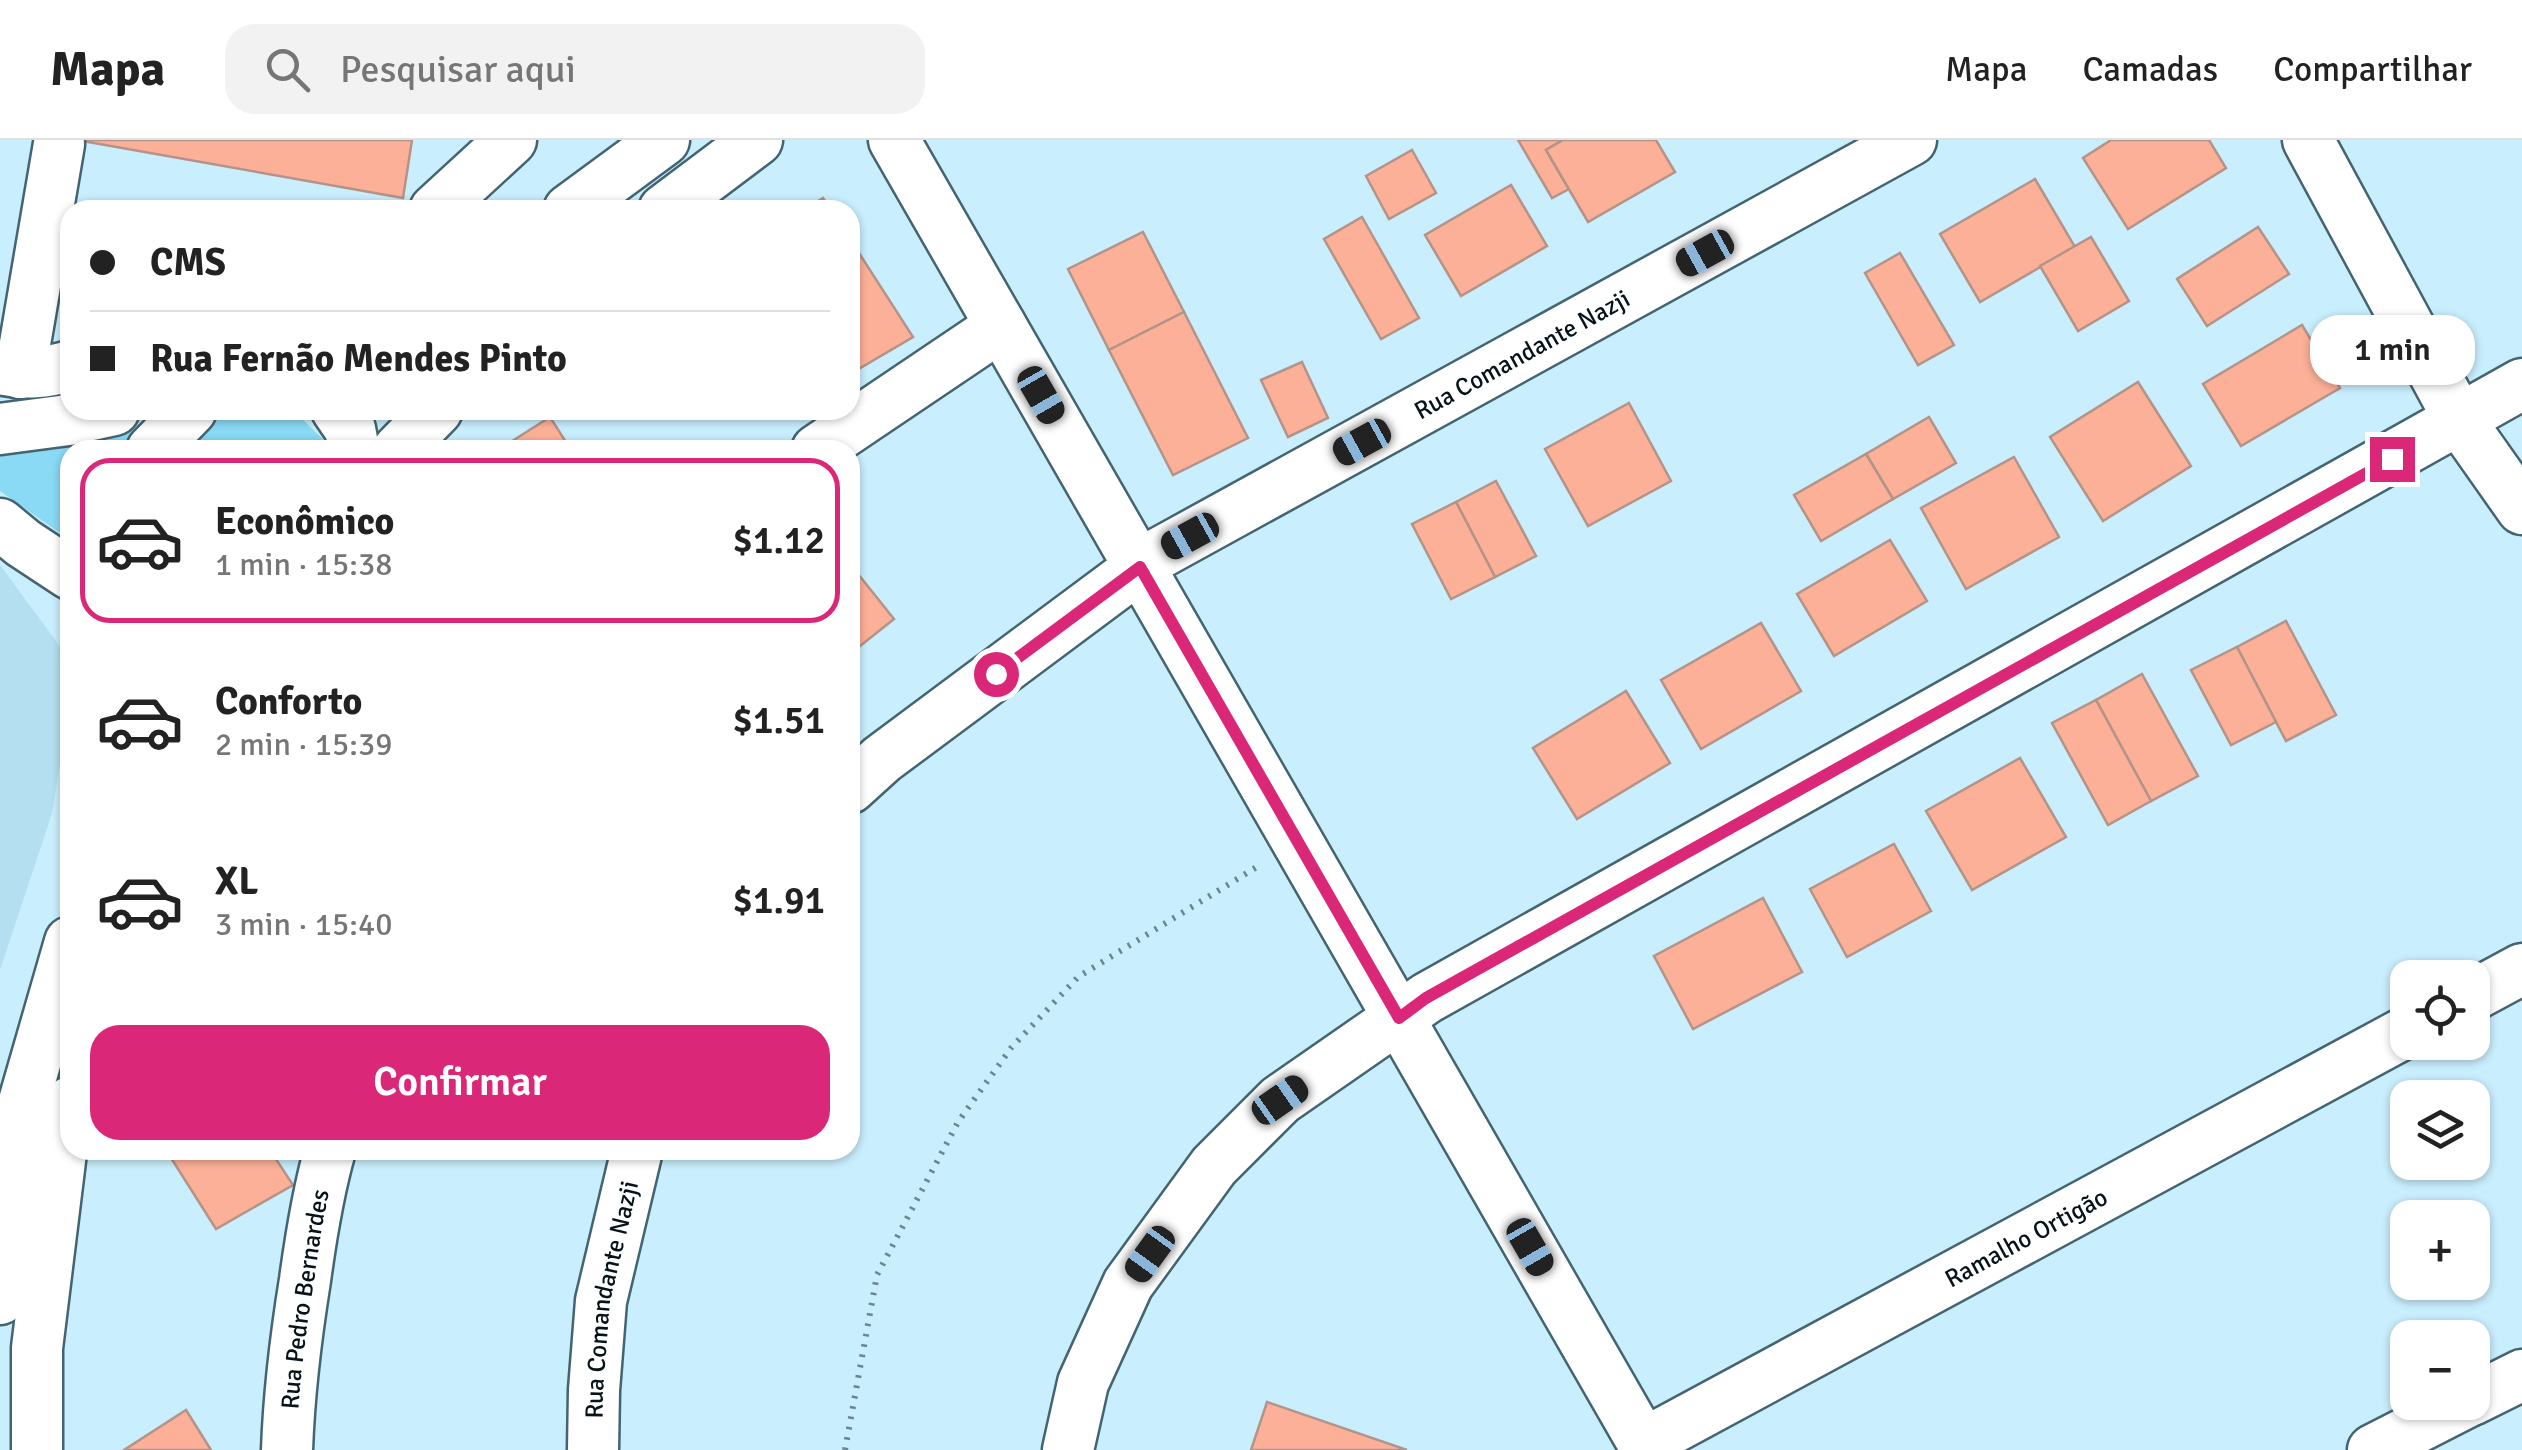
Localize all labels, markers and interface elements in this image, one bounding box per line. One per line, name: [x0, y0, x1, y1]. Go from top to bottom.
search box: [225, 24, 925, 114]
text: Mapa: [50, 40, 165, 99]
icon: search: [260, 42, 315, 97]
text: Pesquisar aqui: [340, 46, 576, 93]
text: Mapa: [1945, 48, 2027, 91]
text: Camadas: [2082, 48, 2218, 91]
text: Compartilhar: [2273, 48, 2472, 91]
car: [1671, 225, 1739, 281]
text: CMS: [150, 239, 226, 286]
street label: Rua Comandante Nazji: [1408, 282, 1635, 426]
callout: 1 min: [2310, 314, 2474, 384]
text: 1 min: [2354, 330, 2431, 369]
text: Rua Fernão Mendes Pinto: [150, 335, 567, 382]
car: [1013, 362, 1069, 428]
car: [1328, 414, 1396, 470]
route end: [2370, 437, 2415, 482]
icon: car: [95, 496, 185, 586]
text: Econômico: [215, 498, 394, 545]
car: [1156, 508, 1224, 564]
text: $1.12: [732, 517, 825, 564]
text: 1 min · 15:38: [215, 545, 393, 584]
route start: [974, 652, 1019, 697]
icon: car: [95, 676, 185, 766]
text: Conforto: [215, 678, 362, 725]
text: $1.51: [732, 697, 825, 744]
text: 2 min · 15:39: [215, 725, 393, 764]
icon: car: [95, 856, 185, 946]
text: XL: [215, 858, 258, 905]
text: $1.91: [732, 877, 825, 924]
text: 3 min · 15:40: [215, 905, 393, 944]
map controls: [2390, 960, 2490, 1420]
button: locate: [2390, 960, 2490, 1060]
button: Confirmar: [90, 1025, 830, 1140]
car: [1247, 1071, 1313, 1129]
button: layers: [2390, 1080, 2490, 1180]
street label: Rua Comandante Nazji: [578, 1177, 645, 1419]
street label: Ramalho Ortigão: [1939, 1181, 2112, 1294]
street label: Rua Pedro Bernardes: [274, 1186, 335, 1410]
button: +: [2390, 1200, 2490, 1300]
car: [1502, 1214, 1558, 1280]
car: [1120, 1221, 1180, 1287]
button: −: [2390, 1320, 2490, 1420]

